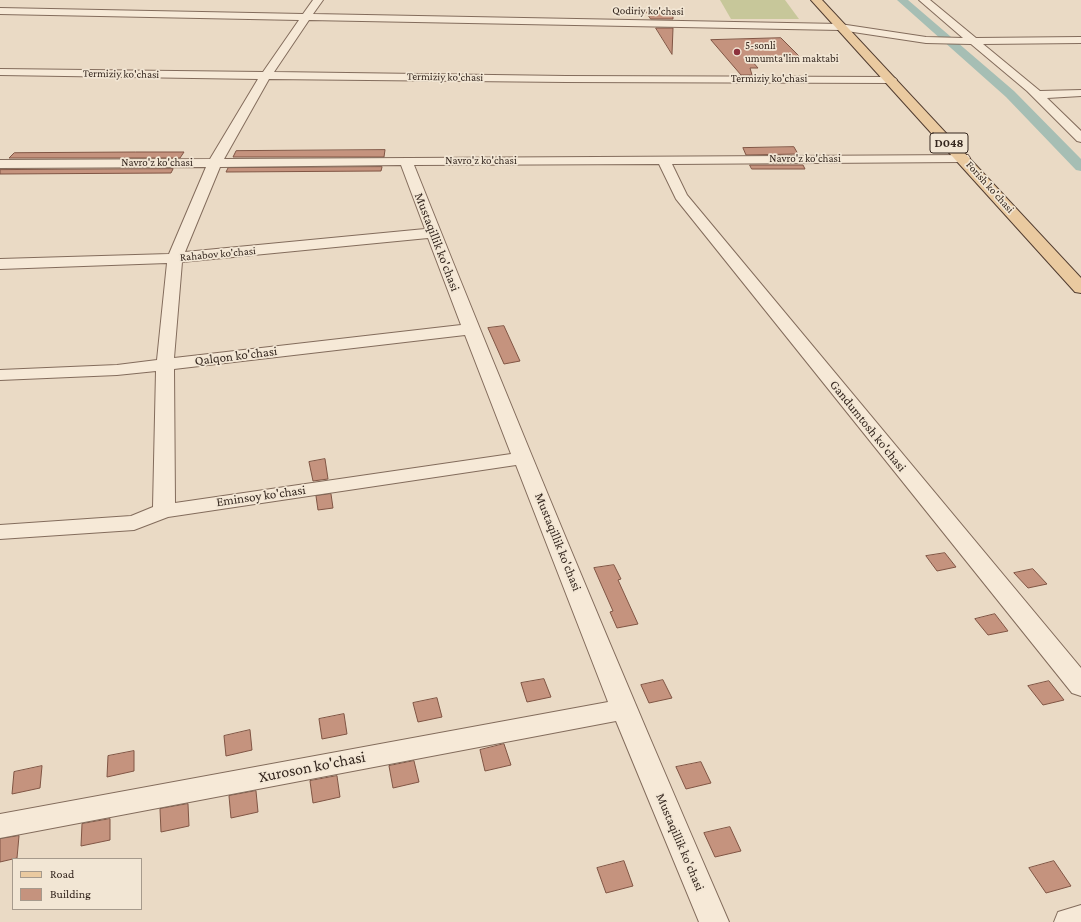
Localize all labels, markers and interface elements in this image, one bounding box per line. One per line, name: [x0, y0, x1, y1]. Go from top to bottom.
street label: Qodiriy ko'chasi: [612, 4, 684, 18]
place label: 5-sonli umumta'lim maktabi: [745, 39, 839, 65]
marker: 5-sonli umumta'lim maktabi: [732, 47, 742, 57]
street label: Termiziy ko'chasi: [83, 67, 159, 81]
street label: Termiziy ko'chasi: [407, 70, 483, 84]
street label: Termiziy ko'chasi: [731, 72, 807, 86]
road number: D048: [930, 133, 968, 153]
street label: Navro'z ko'chasi: [769, 152, 841, 166]
street label: Navro'z ko'chasi: [445, 154, 517, 168]
street label: Navro'z ko'chasi: [121, 156, 193, 170]
street label: Forish ko'chasi: [963, 158, 1017, 216]
street label: Mustaqillik ko'chasi: [411, 190, 463, 294]
street label: Rahabov ko'chasi: [179, 244, 257, 264]
street label: Qalqon ko'chasi: [194, 343, 278, 369]
street label: Gandumtosh ko'chasi: [826, 377, 910, 475]
street label: Eminsoy ko'chasi: [215, 482, 307, 510]
street label: Mustaqillik ko'chasi: [531, 491, 585, 593]
street label: Xuroson ko'chasi: [257, 747, 367, 787]
street label: Mustaqillik ko'chasi: [652, 791, 708, 893]
legend: [12, 858, 142, 910]
text: Road: [50, 867, 74, 881]
text: Building: [50, 887, 91, 901]

